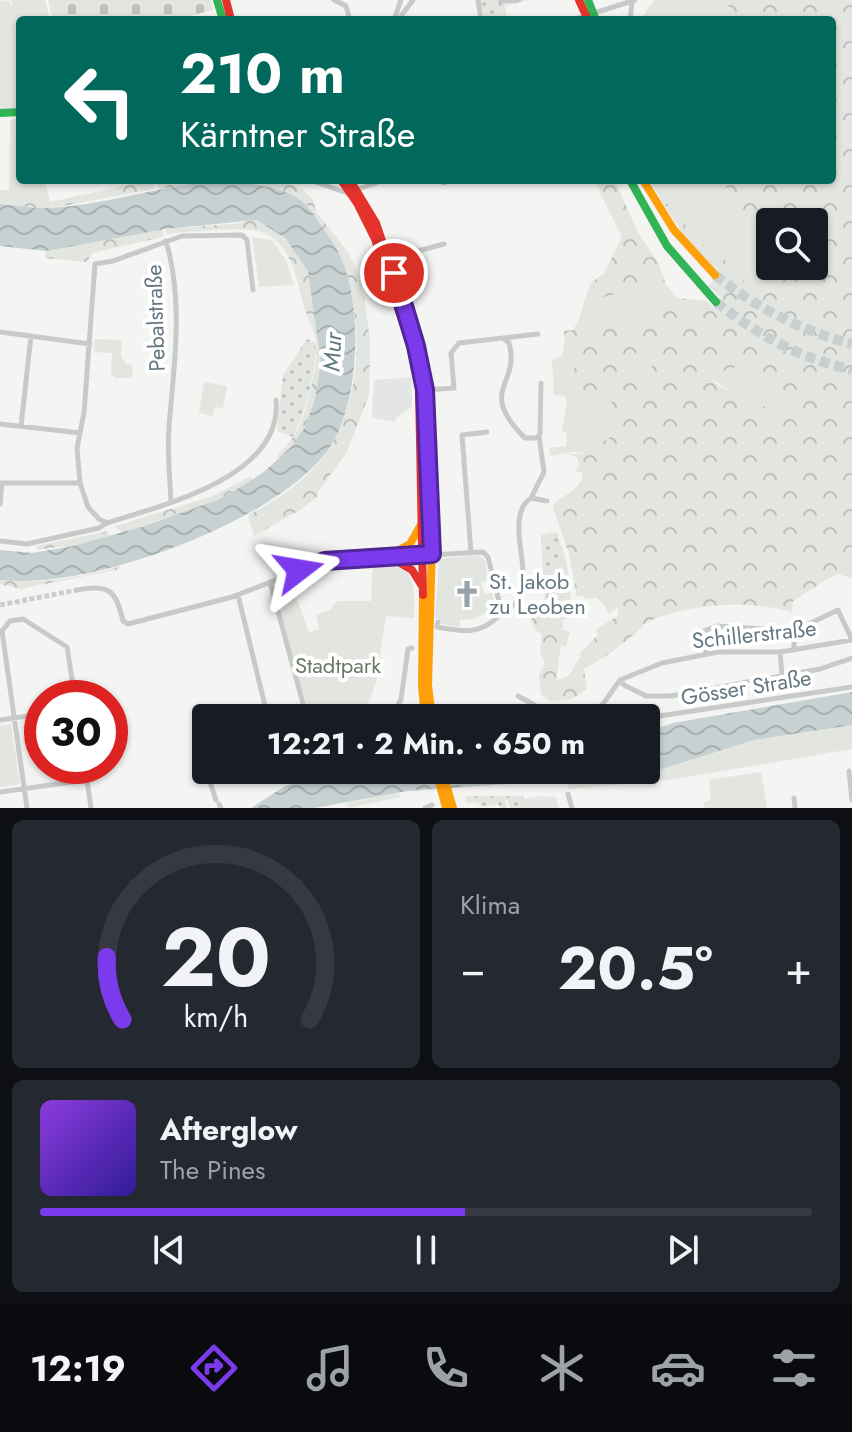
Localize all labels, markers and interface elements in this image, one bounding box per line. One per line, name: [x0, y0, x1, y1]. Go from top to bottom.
text: 210 m: [180, 33, 345, 114]
icon: left: [48, 48, 152, 152]
text: Kärntner Straße: [180, 108, 415, 160]
map controls: [756, 208, 828, 280]
button: search: [756, 208, 828, 280]
pin: [360, 239, 428, 307]
icon: arrive: [372, 251, 416, 295]
street label: Pebalstraße: [137, 264, 173, 372]
water label: Mur: [314, 330, 351, 372]
position arrow: [257, 528, 341, 612]
place label: St. Jakob zu Leoben: [489, 565, 586, 622]
church icon: St. Jakob zu Leoben: [452, 579, 482, 609]
street label: Schillerstraße: [690, 612, 818, 656]
park label: Stadtpark: [295, 649, 381, 681]
street label: Gösser Straße: [679, 661, 813, 713]
speed limit sign: 30: [24, 680, 128, 784]
text: 12:21 · 2 Min. · 650 m: [267, 722, 585, 765]
text: Klima: [460, 886, 520, 924]
text: 20: [161, 897, 271, 1017]
text: 20.5°: [558, 925, 713, 1012]
text: −: [460, 937, 486, 1001]
text: +: [785, 937, 812, 1001]
text: km/h: [184, 996, 248, 1038]
text: Afterglow: [160, 1108, 297, 1151]
text: The Pines: [160, 1151, 265, 1189]
icon: previous: [147, 1228, 191, 1272]
icon: pause: [404, 1228, 448, 1272]
icon: next: [661, 1228, 705, 1272]
icon: directions: [186, 1340, 242, 1396]
icon: music: [302, 1340, 358, 1396]
icon: phone: [418, 1340, 474, 1396]
icon: climate: [534, 1340, 590, 1396]
icon: car: [650, 1340, 706, 1396]
icon: filters: [766, 1340, 822, 1396]
text: 12:19: [30, 1342, 126, 1394]

